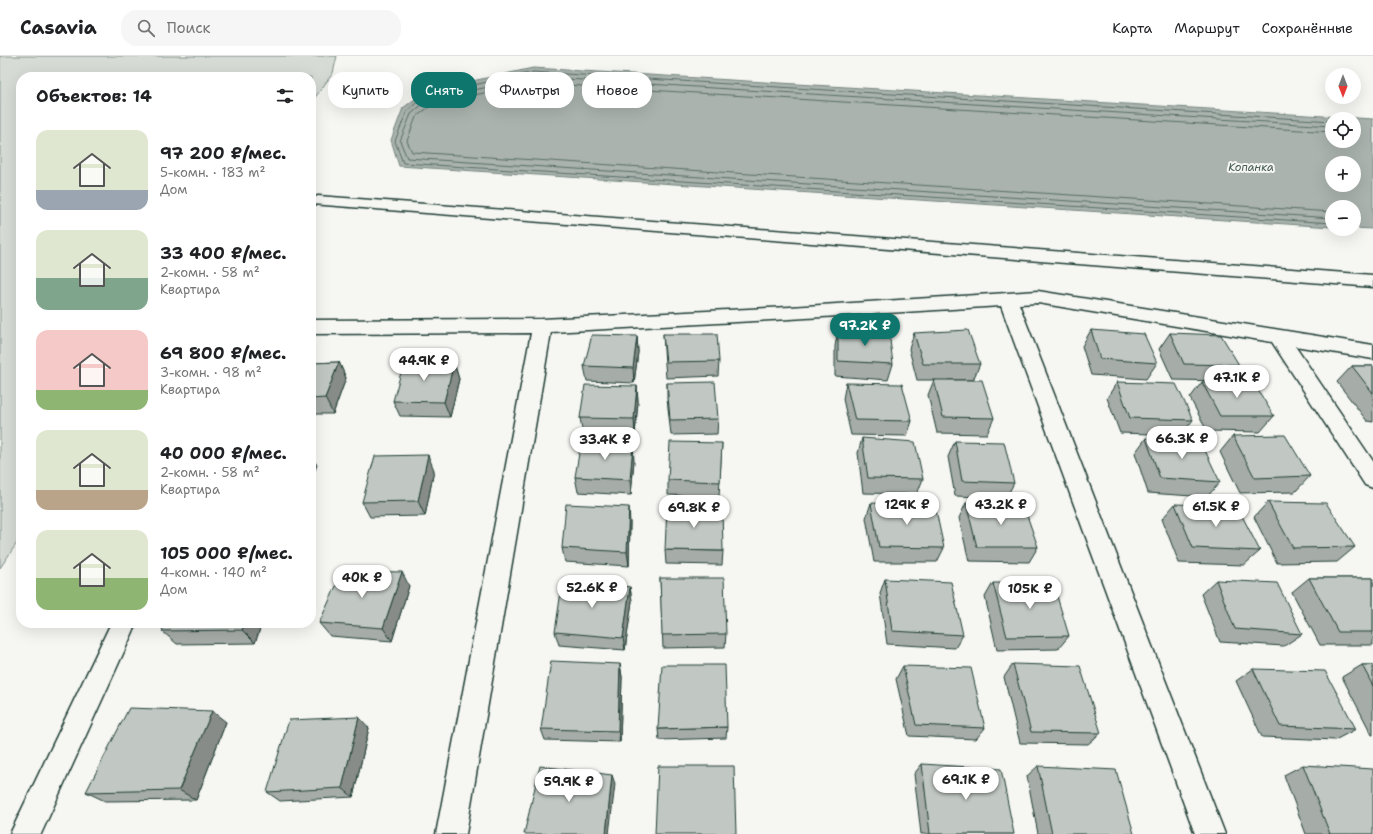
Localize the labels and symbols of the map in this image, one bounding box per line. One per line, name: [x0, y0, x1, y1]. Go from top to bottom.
north arrow: [1325, 68, 1361, 104]
water label: Копанка: [1228, 160, 1274, 175]
pin: 97.2K ₽: [828, 313, 902, 347]
pin: 44.9K ₽: [387, 348, 461, 382]
pin: 47.1K ₽: [1200, 365, 1274, 399]
pin: 66.3K ₽: [1145, 426, 1219, 460]
pin: 33.4K ₽: [568, 427, 642, 461]
pin: 129K ₽: [874, 492, 940, 526]
pin: 43.2K ₽: [964, 492, 1038, 526]
pin: 61.5K ₽: [1179, 494, 1253, 528]
pin: 69.8K ₽: [657, 495, 731, 529]
pin: 40K ₽: [334, 565, 390, 599]
pin: 52.6K ₽: [555, 575, 629, 609]
pin: 105K ₽: [997, 576, 1063, 610]
pin: 69.1K ₽: [929, 767, 1003, 801]
pin: 59.9K ₽: [532, 769, 606, 803]

